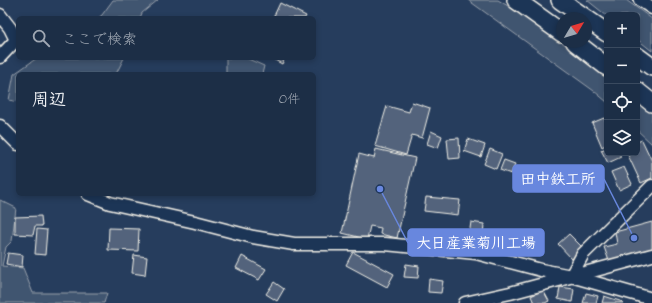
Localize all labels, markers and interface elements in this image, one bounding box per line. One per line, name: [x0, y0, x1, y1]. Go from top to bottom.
north arrow: [556, 12, 592, 48]
map controls: [604, 12, 640, 156]
button: +: [604, 12, 640, 48]
search box: [16, 16, 316, 60]
icon: search: [30, 27, 52, 49]
text: ここで検索: [62, 29, 137, 50]
button: −: [604, 48, 640, 84]
button: locate: [604, 84, 640, 120]
text: 周辺: [32, 88, 66, 112]
text: 0件: [279, 90, 300, 108]
button: layers: [604, 120, 640, 156]
callout: 田中鉄工所: [513, 165, 604, 192]
text: 田中鉄工所: [520, 169, 596, 190]
callout: 大日産業菊川工場: [408, 229, 544, 256]
text: 大日産業菊川工場: [416, 233, 536, 254]

